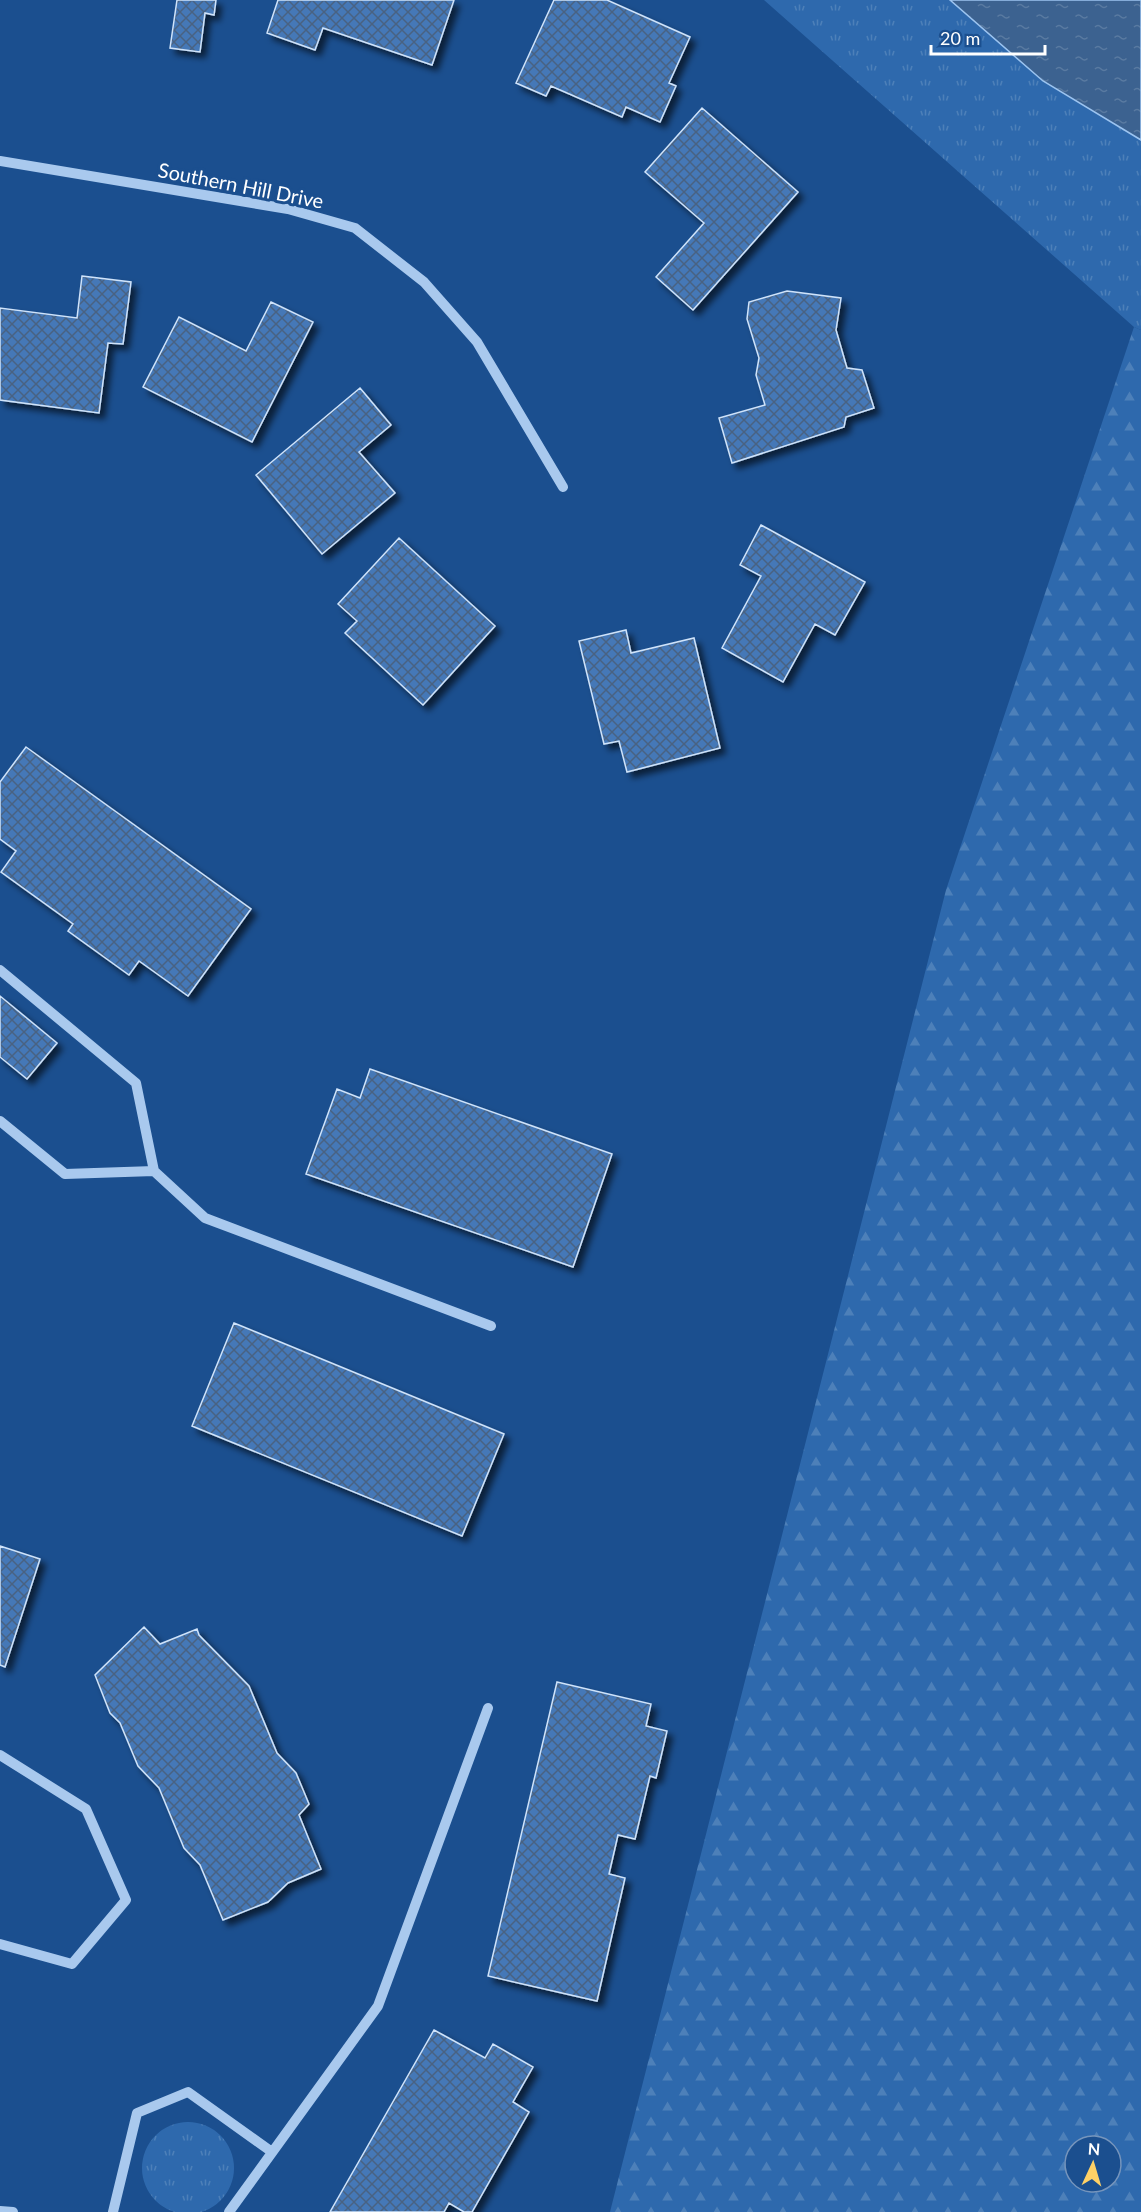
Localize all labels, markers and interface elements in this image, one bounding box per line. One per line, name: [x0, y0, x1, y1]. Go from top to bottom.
scale bar: [931, 18, 1045, 56]
text: 20 m: [940, 27, 980, 49]
street label: Southern Hill Drive: [156, 157, 326, 213]
north arrow: [1063, 2134, 1123, 2194]
text: N: [1087, 2139, 1101, 2158]

